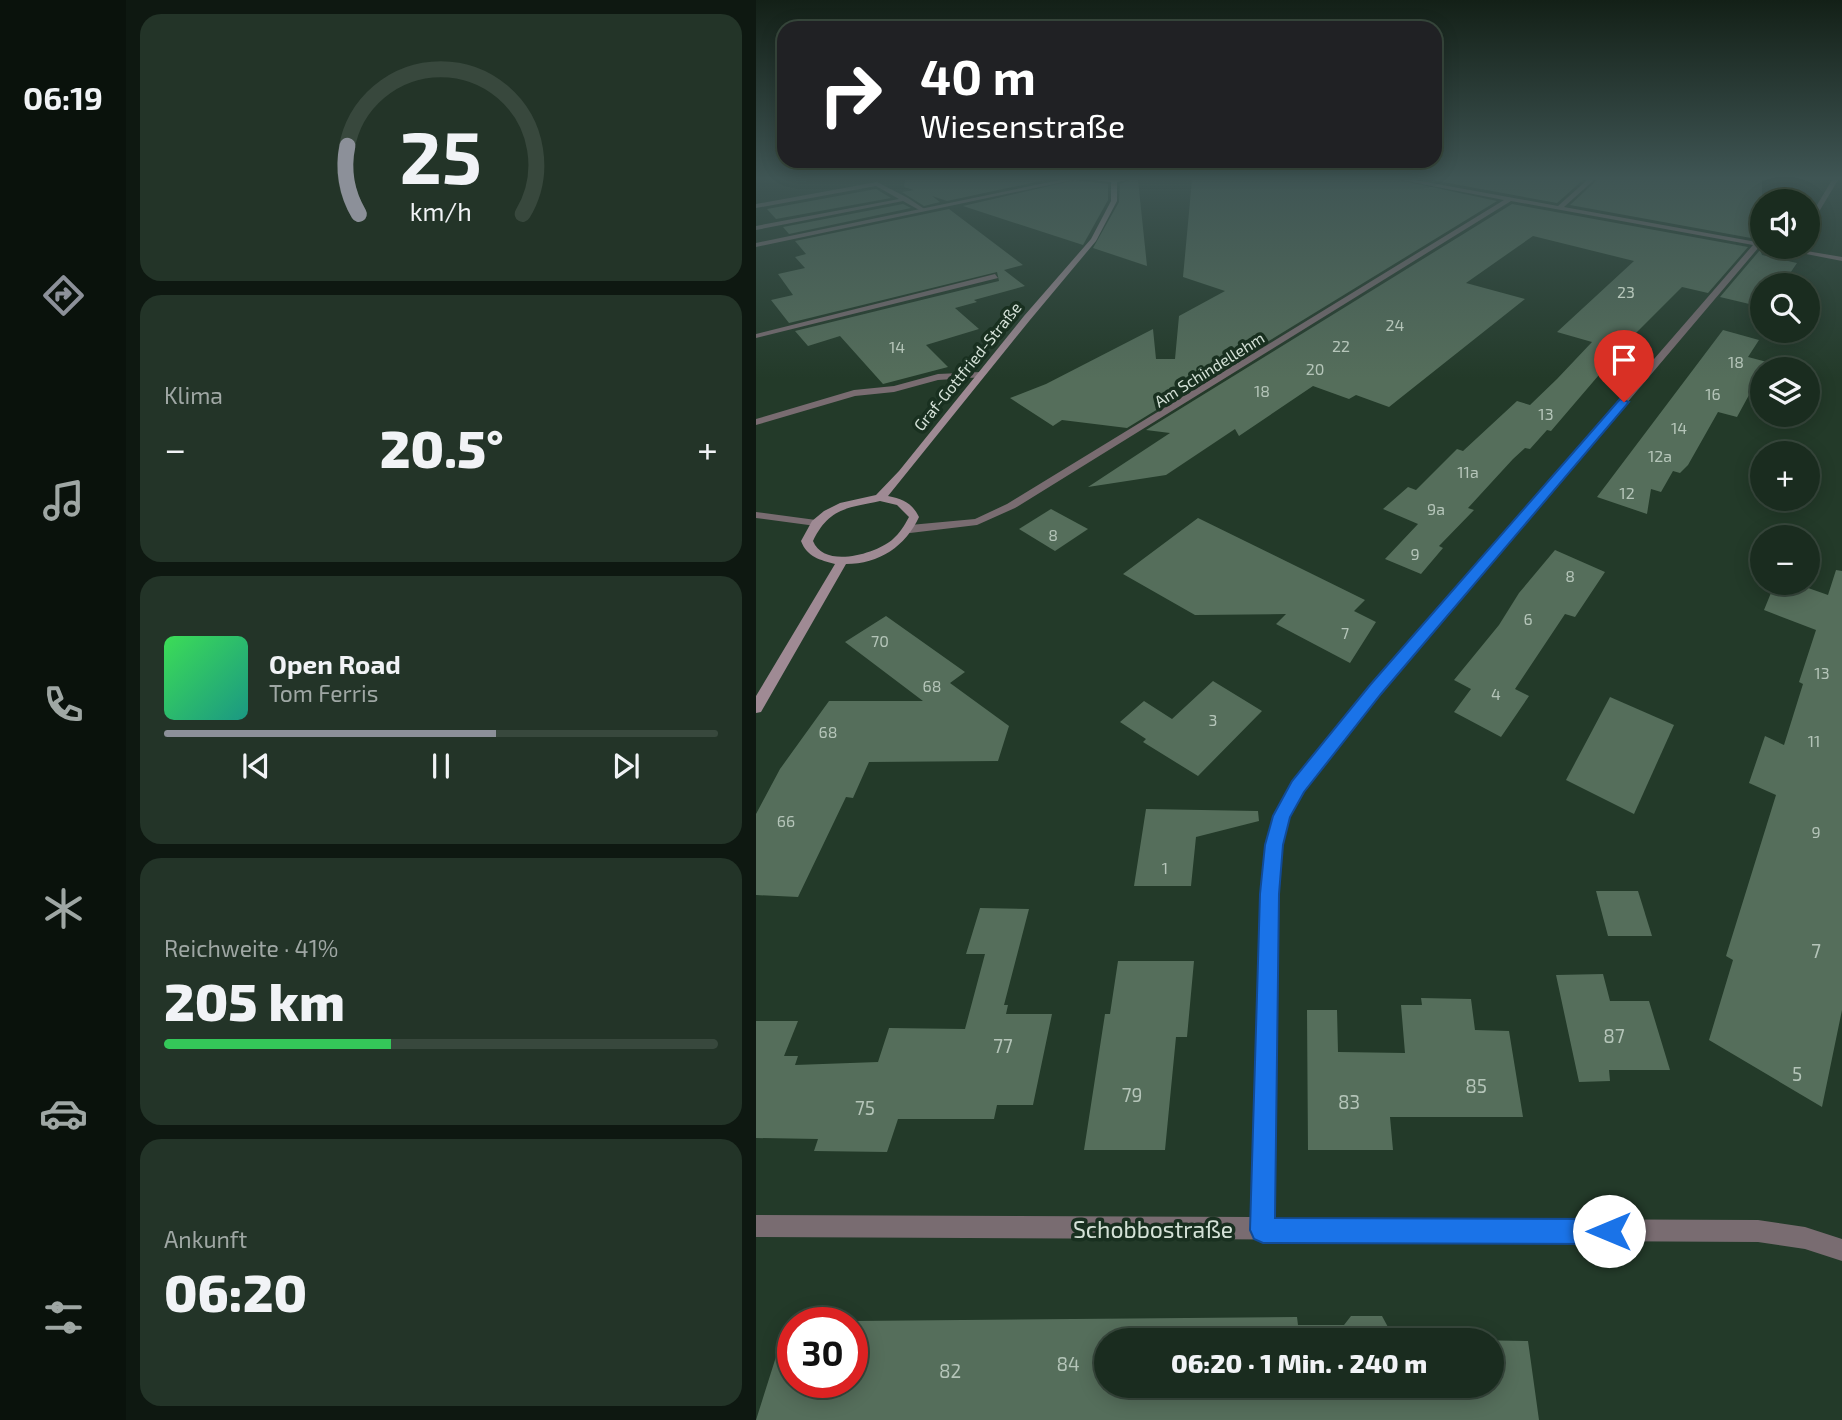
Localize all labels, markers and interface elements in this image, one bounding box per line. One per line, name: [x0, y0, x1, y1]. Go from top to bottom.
text: 40 m: [920, 46, 1036, 105]
icon: right: [805, 49, 896, 140]
text: 06:19: [23, 78, 103, 116]
text: Wiesenstraße: [920, 106, 1125, 144]
text: 25: [400, 111, 482, 199]
map controls: [1750, 189, 1820, 595]
button: sound: [1750, 189, 1820, 259]
text: km/h: [410, 195, 472, 225]
icon: directions: [39, 271, 88, 320]
button: search: [1750, 273, 1820, 343]
house number: 23: [1617, 282, 1635, 301]
street label: Graf-Gottfried-Straße: [909, 298, 1025, 434]
house number: 24: [1386, 315, 1405, 334]
street label: Am Schindellehm: [1151, 328, 1267, 410]
pin: [1594, 330, 1654, 402]
house number: 22: [1332, 336, 1350, 355]
house number: 14: [889, 337, 905, 356]
icon: arrive: [1605, 341, 1643, 379]
house number: 18: [1728, 352, 1744, 371]
button: layers: [1750, 357, 1820, 427]
house number: 20: [1306, 359, 1324, 378]
text: Klima: [164, 381, 223, 409]
house number: 18: [1254, 381, 1270, 400]
house number: 16: [1705, 384, 1721, 403]
house number: 13: [1538, 404, 1554, 423]
text: 20.5°: [380, 416, 504, 478]
house number: 14: [1671, 418, 1687, 437]
text: −: [164, 425, 186, 471]
text: +: [697, 425, 718, 471]
button: +: [1750, 441, 1820, 511]
house number: 12a: [1648, 446, 1672, 465]
house number: 11a: [1457, 462, 1479, 481]
icon: music: [39, 476, 88, 525]
house number: 12: [1619, 483, 1635, 502]
house number: 9a: [1427, 499, 1445, 518]
house number: 8: [1048, 525, 1058, 544]
button: −: [1750, 525, 1820, 595]
house number: 9: [1410, 544, 1420, 563]
house number: 8: [1565, 566, 1575, 585]
house number: 6: [1523, 609, 1533, 628]
house number: 7: [1341, 623, 1349, 642]
house number: 70: [871, 631, 889, 650]
text: Open Road: [269, 648, 401, 679]
house number: 13: [1814, 663, 1830, 682]
house number: 68: [923, 676, 941, 695]
text: Tom Ferris: [269, 679, 378, 707]
icon: phone: [39, 680, 88, 729]
house number: 4: [1491, 684, 1501, 703]
house number: 3: [1209, 710, 1217, 729]
house number: 68: [819, 722, 837, 741]
house number: 11: [1808, 731, 1820, 750]
icon: previous: [237, 747, 275, 785]
icon: pause: [422, 747, 460, 785]
icon: next: [607, 747, 645, 785]
house number: 66: [777, 811, 795, 830]
house number: 9: [1811, 822, 1821, 841]
house number: 1: [1162, 858, 1168, 877]
icon: climate: [39, 884, 88, 933]
text: Reichweite · 41%: [164, 934, 338, 962]
house number: 7: [1811, 939, 1821, 962]
text: 205 km: [164, 969, 345, 1031]
house number: 87: [1603, 1024, 1625, 1047]
house number: 77: [993, 1034, 1013, 1057]
house number: 5: [1792, 1062, 1802, 1085]
house number: 85: [1465, 1074, 1487, 1097]
house number: 79: [1122, 1083, 1142, 1106]
icon: car: [39, 1089, 88, 1138]
house number: 83: [1338, 1090, 1360, 1113]
house number: 75: [855, 1096, 875, 1119]
position arrow: [1572, 1194, 1646, 1268]
street label: Schobbostraße: [1073, 1215, 1233, 1243]
text: Ankunft: [164, 1225, 247, 1253]
text: 06:20: [164, 1260, 307, 1322]
icon: filters: [39, 1293, 88, 1342]
speed limit sign: 30: [777, 1307, 868, 1398]
text: 06:20 · 1 Min. · 240 m: [1171, 1347, 1427, 1378]
house number: 84: [1056, 1352, 1080, 1375]
house number: 82: [939, 1359, 961, 1382]

